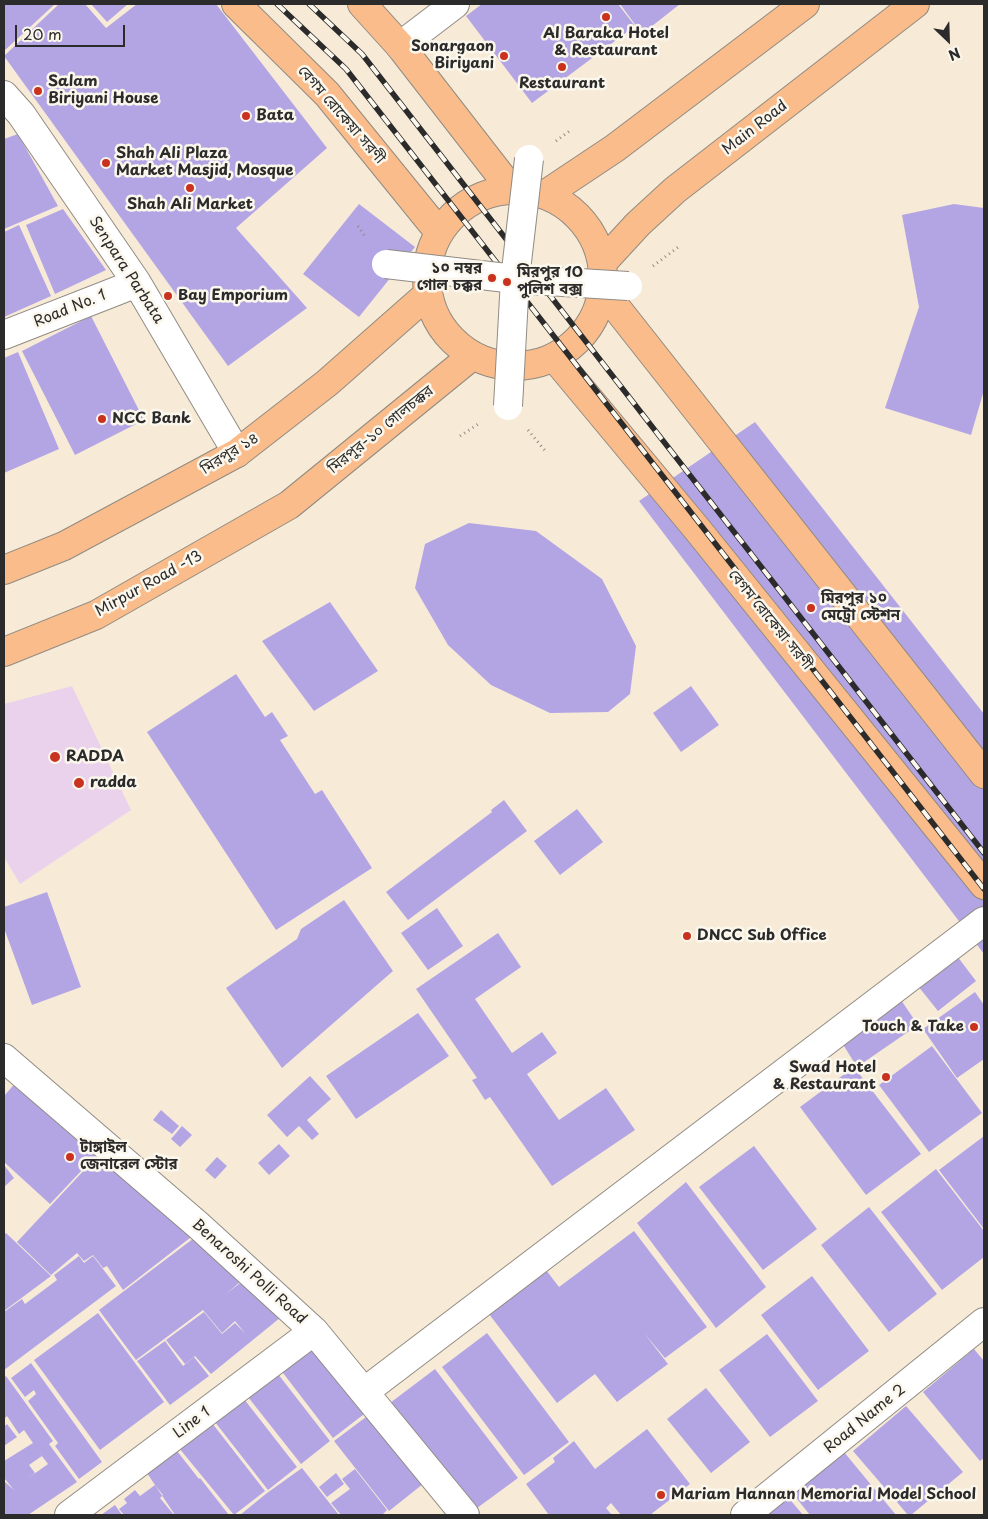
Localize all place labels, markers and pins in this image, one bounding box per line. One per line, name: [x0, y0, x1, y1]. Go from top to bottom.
marker: Al Baraka Hotel & Restaurant: [600, 11, 612, 23]
place label: Al Baraka Hotel & Restaurant: [543, 25, 669, 60]
place label: Sonargaon Biriyani: [411, 38, 494, 73]
marker: Sonargaon Biriyani: [498, 50, 510, 62]
marker: Restaurant: [556, 61, 568, 73]
place label: Salam Biriyani House: [48, 73, 158, 108]
place label: Restaurant: [519, 75, 605, 93]
marker: Salam Biriyani House: [32, 85, 44, 97]
place label: Bata: [256, 107, 294, 125]
marker: Bata: [240, 110, 252, 122]
place label: Shah Ali Plaza Market Masjid, Mosque: [116, 145, 293, 180]
marker: Shah Ali Plaza Market Masjid, Mosque: [100, 157, 112, 169]
marker: Shah Ali Market: [184, 182, 196, 194]
place label: Shah Ali Market: [127, 196, 253, 214]
place label: ১০ নম্বর গোল চক্কর: [417, 260, 482, 295]
place label: মিরপুর 10 পুলিশ বক্স: [517, 264, 583, 299]
marker: ১০ নম্বর গোল চক্কর: [486, 272, 498, 284]
marker: মিরপুর 10 পুলিশ বক্স: [501, 276, 513, 288]
place label: Bay Emporium: [178, 287, 288, 305]
marker: Bay Emporium: [162, 290, 174, 302]
place label: NCC Bank: [112, 410, 191, 428]
marker: NCC Bank: [96, 413, 108, 425]
place label: মিরপুর ১০ মেট্রো স্টেশন: [821, 590, 900, 625]
marker: মিরপুর ১০ মেট্রো স্টেশন: [805, 602, 817, 614]
place label: RADDA: [66, 748, 124, 766]
marker: RADDA: [48, 750, 62, 764]
place label: radda: [90, 774, 137, 792]
marker: radda: [72, 776, 86, 790]
place label: DNCC Sub Office: [697, 927, 827, 945]
marker: DNCC Sub Office: [681, 930, 693, 942]
place label: Touch & Take: [862, 1018, 964, 1036]
marker: Touch & Take: [968, 1021, 980, 1033]
place label: Swad Hotel & Restaurant: [773, 1059, 876, 1094]
marker: Swad Hotel & Restaurant: [880, 1071, 892, 1083]
place label: টাঙ্গাইল জেনারেল স্টোর: [80, 1139, 177, 1174]
marker: টাঙ্গাইল জেনারেল স্টোর: [64, 1151, 76, 1163]
place label: Mariam Hannan Memorial Model School: [671, 1486, 976, 1504]
marker: Mariam Hannan Memorial Model School: [655, 1489, 667, 1501]

